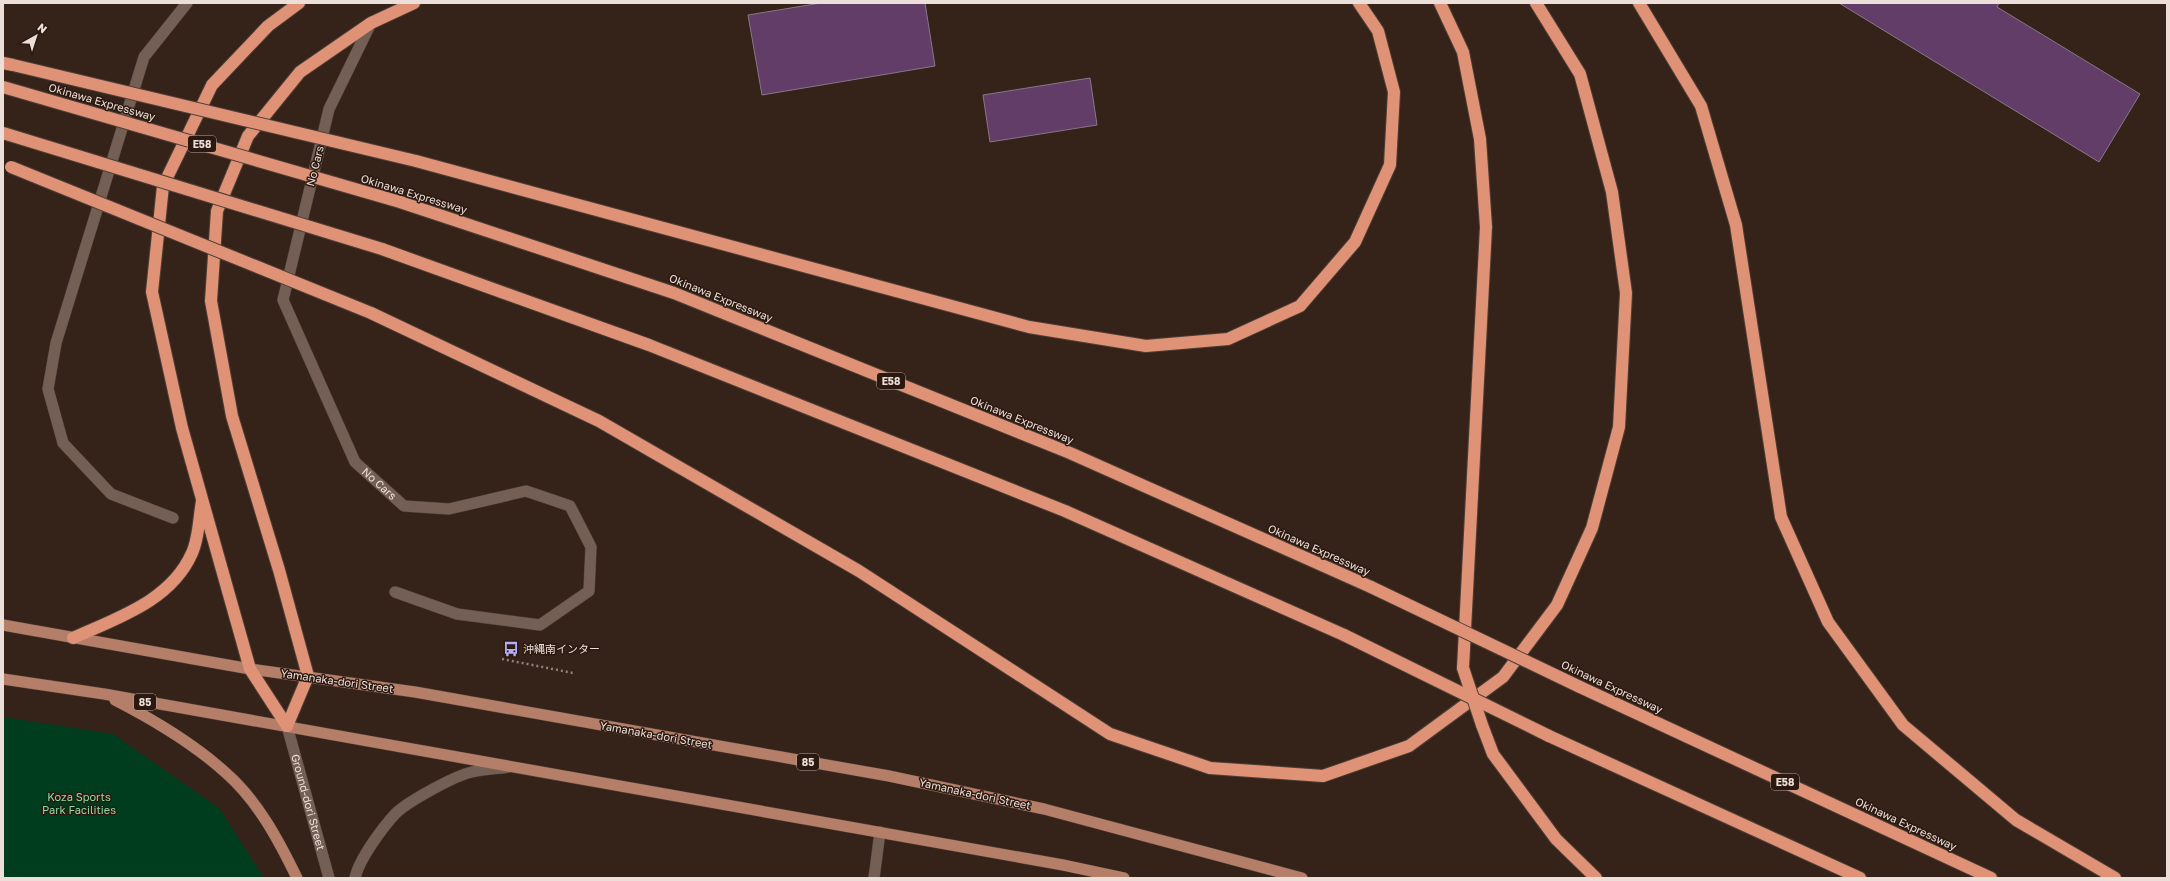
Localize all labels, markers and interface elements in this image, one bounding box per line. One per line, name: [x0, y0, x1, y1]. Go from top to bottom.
north arrow: [16, 16, 56, 56]
text: N: [35, 20, 50, 36]
street label: Okinawa Expressway: [47, 80, 157, 123]
road number: E58: [188, 136, 216, 152]
street label: No Cars: [303, 144, 326, 188]
street label: Okinawa Expressway: [359, 171, 469, 216]
street label: Okinawa Expressway: [668, 271, 775, 324]
road number: E58: [877, 373, 905, 389]
street label: Okinawa Expressway: [969, 393, 1076, 446]
street label: No Cars: [360, 465, 399, 502]
street label: Okinawa Expressway: [1266, 521, 1372, 578]
bus stop icon: 沖縄南インター: [502, 640, 520, 658]
place label: 沖縄南インター: [523, 642, 600, 655]
street label: Okinawa Expressway: [1559, 657, 1665, 716]
street label: Yamanaka-dori Street: [280, 666, 394, 695]
road number: 85: [134, 694, 156, 710]
street label: Yamanaka-dori Street: [599, 718, 713, 751]
street label: Ground-dori Street: [289, 753, 328, 851]
road number: 85: [797, 754, 819, 770]
road number: E58: [1771, 774, 1799, 790]
street label: Yamanaka-dori Street: [918, 775, 1032, 812]
park label: Koza Sports Park Facilities: [42, 790, 116, 816]
street label: Okinawa Expressway: [1853, 794, 1959, 853]

